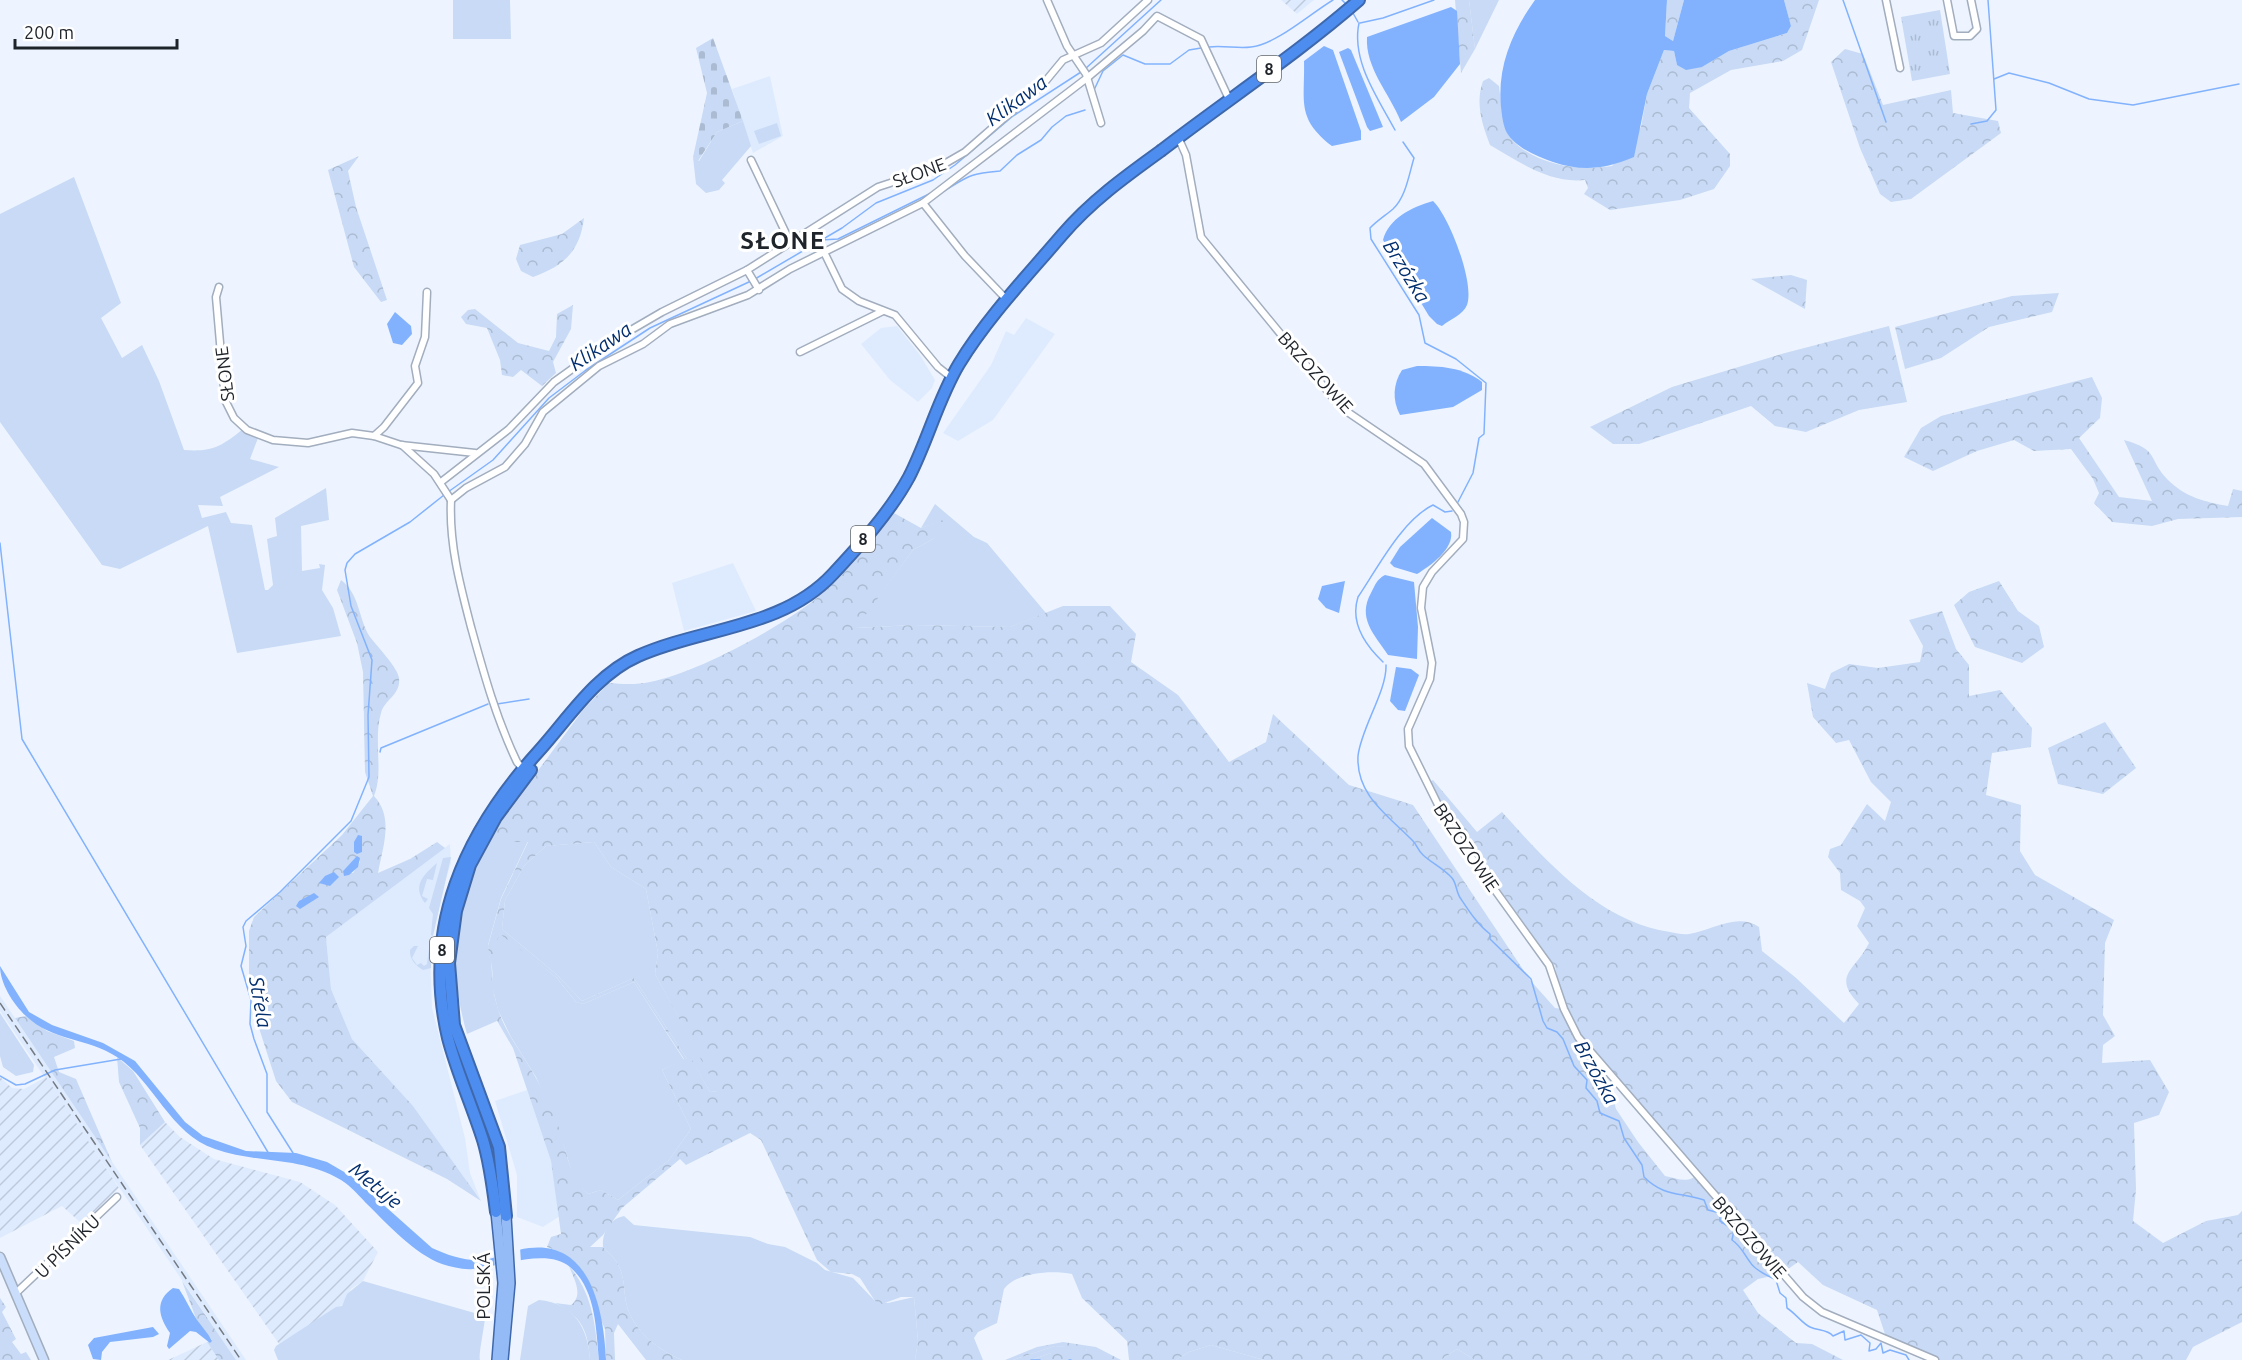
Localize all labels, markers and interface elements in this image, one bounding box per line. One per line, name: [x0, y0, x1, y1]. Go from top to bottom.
scale bar: [15, 12, 177, 50]
text: 200 m: [24, 22, 74, 42]
road number: 8: [1257, 56, 1281, 82]
water label: Klikawa: [981, 70, 1051, 130]
street label: SŁONE: [890, 153, 948, 191]
district label: SŁONE: [740, 227, 826, 254]
water label: Brzózka: [1379, 235, 1435, 307]
water label: Klikawa: [565, 317, 636, 375]
street label: BRZOZOWIE: [1274, 327, 1358, 417]
street label: SŁONE: [211, 345, 237, 403]
road number: 8: [851, 526, 875, 552]
street label: BRZOZOWIE: [1430, 799, 1504, 895]
road number: 8: [430, 937, 454, 963]
water label: Střela: [245, 973, 277, 1030]
water label: Brzózka: [1570, 1036, 1624, 1108]
water label: Metuje: [345, 1157, 407, 1213]
street label: BRZOZOWIE: [1709, 1192, 1791, 1282]
street label: U PÍSNÍKU: [30, 1210, 103, 1282]
street label: POLSKÁ: [472, 1252, 493, 1319]

